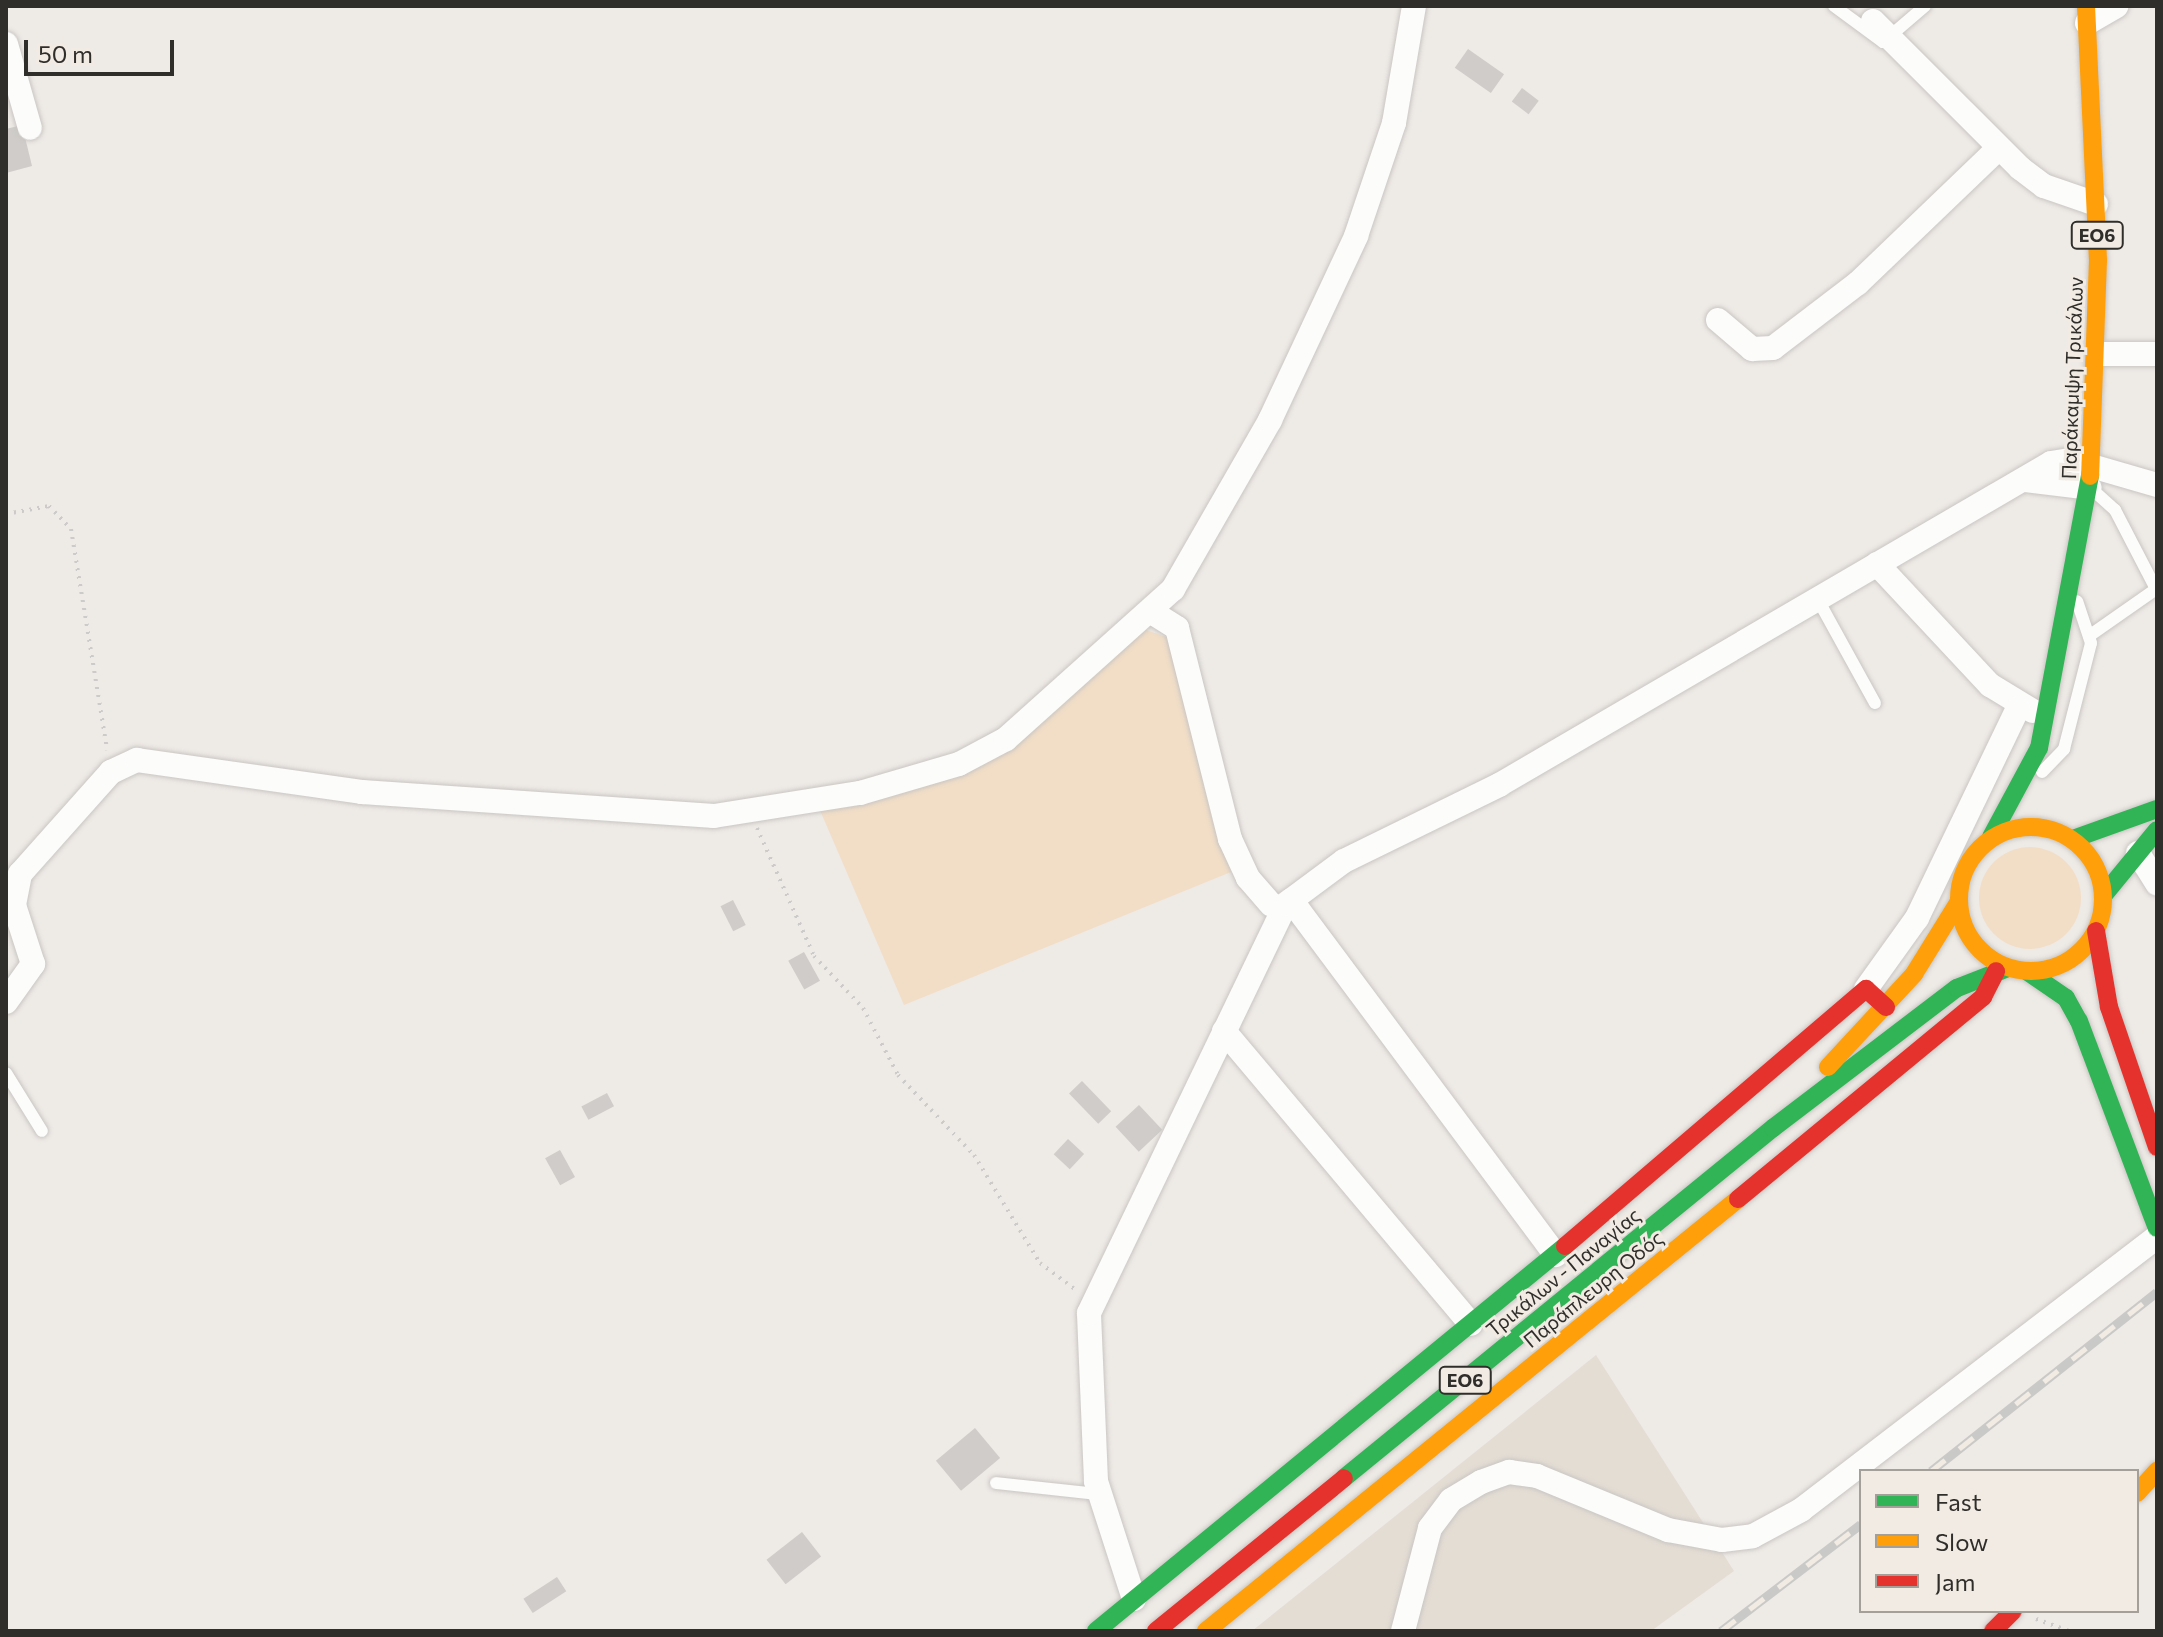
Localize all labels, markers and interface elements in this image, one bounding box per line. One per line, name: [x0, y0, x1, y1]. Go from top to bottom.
scale bar: [28, 24, 178, 74]
text: 50 m: [38, 39, 93, 68]
road number: ΕΟ6: [2069, 221, 2125, 249]
street label: Παράκαμψη Τρικάλων: [2056, 276, 2088, 480]
street label: Τρικάλων - Παναγίας: [1481, 1203, 1645, 1341]
street label: Παράπλευρη Οδός: [1519, 1225, 1667, 1353]
road number: ΕΟ6: [1437, 1366, 1493, 1394]
legend: [1859, 1469, 2139, 1613]
text: Fast: [1935, 1487, 1982, 1516]
text: Slow: [1935, 1527, 1988, 1556]
text: Jam: [1935, 1567, 1975, 1596]

